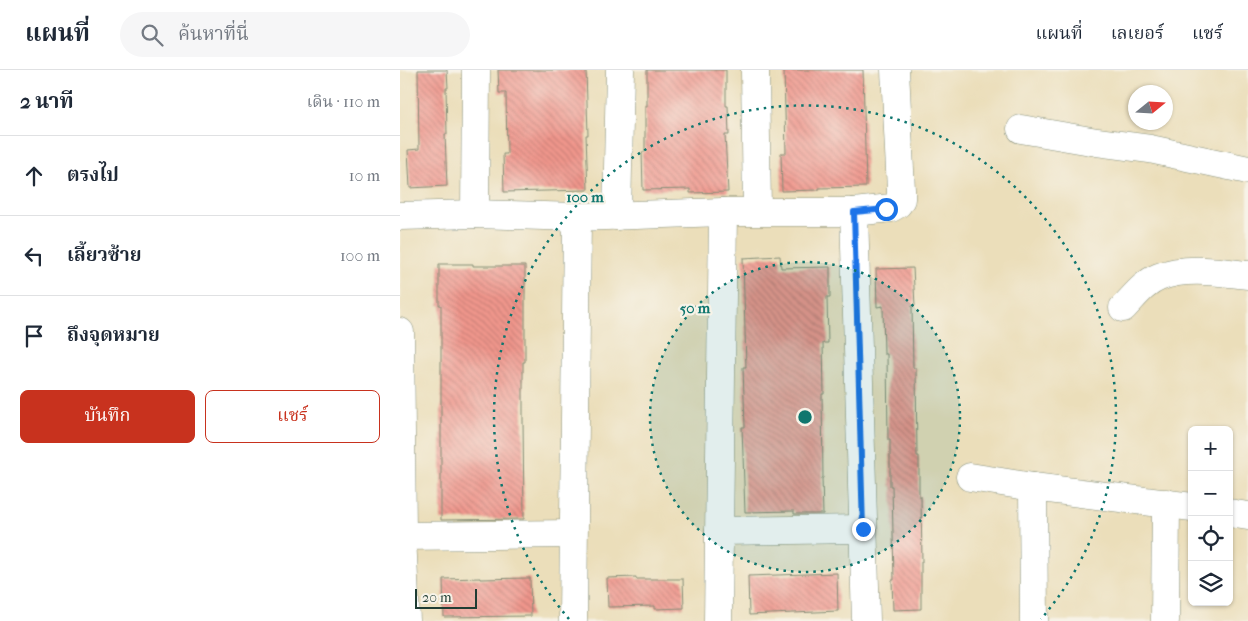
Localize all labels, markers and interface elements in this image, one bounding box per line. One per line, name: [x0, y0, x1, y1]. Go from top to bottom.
search box: [120, 12, 470, 57]
text: แผนที่: [25, 19, 90, 47]
icon: search: [138, 21, 166, 49]
text: ค้นหาที่นี่: [178, 23, 249, 45]
text: แผนที่: [1035, 23, 1083, 44]
text: เลเยอร์: [1111, 23, 1164, 44]
text: แชร์: [1192, 23, 1223, 44]
north arrow: [1128, 85, 1173, 130]
text: 2 นาที: [20, 89, 74, 113]
text: เดิน · 110 m: [307, 92, 380, 111]
icon: ahead: [20, 162, 48, 190]
text: ตรงไป: [67, 164, 119, 186]
text: 10 m: [349, 166, 380, 185]
text: 100 m: [566, 188, 604, 206]
route start: [875, 198, 898, 221]
icon: left: [20, 242, 48, 270]
text: เลี้ยวซ้าย: [67, 244, 141, 266]
text: 100 m: [340, 246, 380, 265]
text: 50 m: [680, 299, 711, 317]
icon: arrive: [20, 322, 48, 350]
text: ถึงจุดหมาย: [67, 324, 160, 346]
button: บันทึก: [20, 390, 195, 443]
button: แชร์: [205, 390, 380, 443]
centre of rings: [796, 408, 814, 426]
map controls: [1188, 426, 1233, 606]
button: +: [1188, 426, 1233, 471]
button: −: [1188, 471, 1233, 516]
button: locate: [1188, 516, 1233, 561]
route end: [852, 518, 875, 541]
button: layers: [1188, 561, 1233, 606]
scale bar: [415, 586, 478, 609]
text: 20 m: [422, 589, 452, 606]

